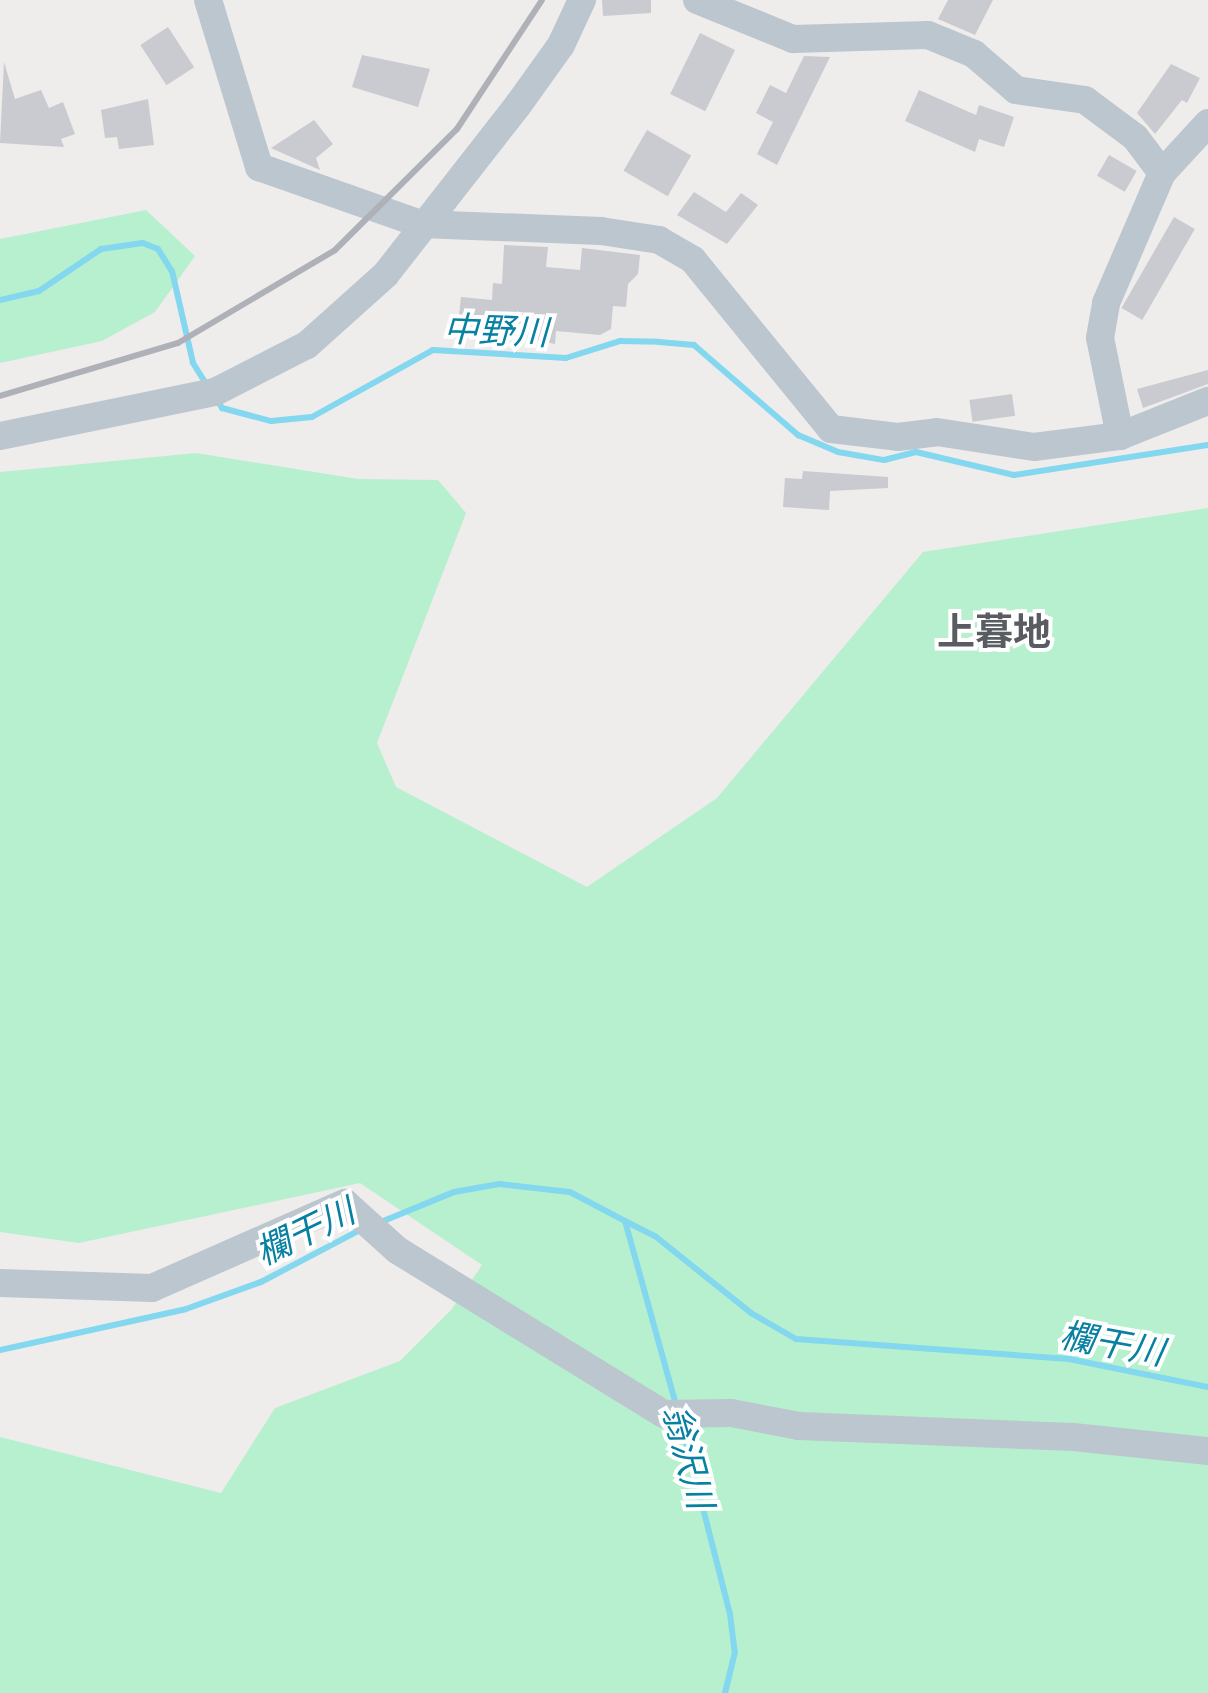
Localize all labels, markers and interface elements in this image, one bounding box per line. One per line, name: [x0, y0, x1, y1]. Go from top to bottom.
water label: 中野川: [443, 308, 549, 354]
district label: 上暮地: [937, 610, 1051, 656]
water label: 欄干川: [249, 1190, 361, 1274]
water label: 欄干川: [1057, 1314, 1167, 1374]
water label: 翁沢川: [654, 1401, 722, 1513]

